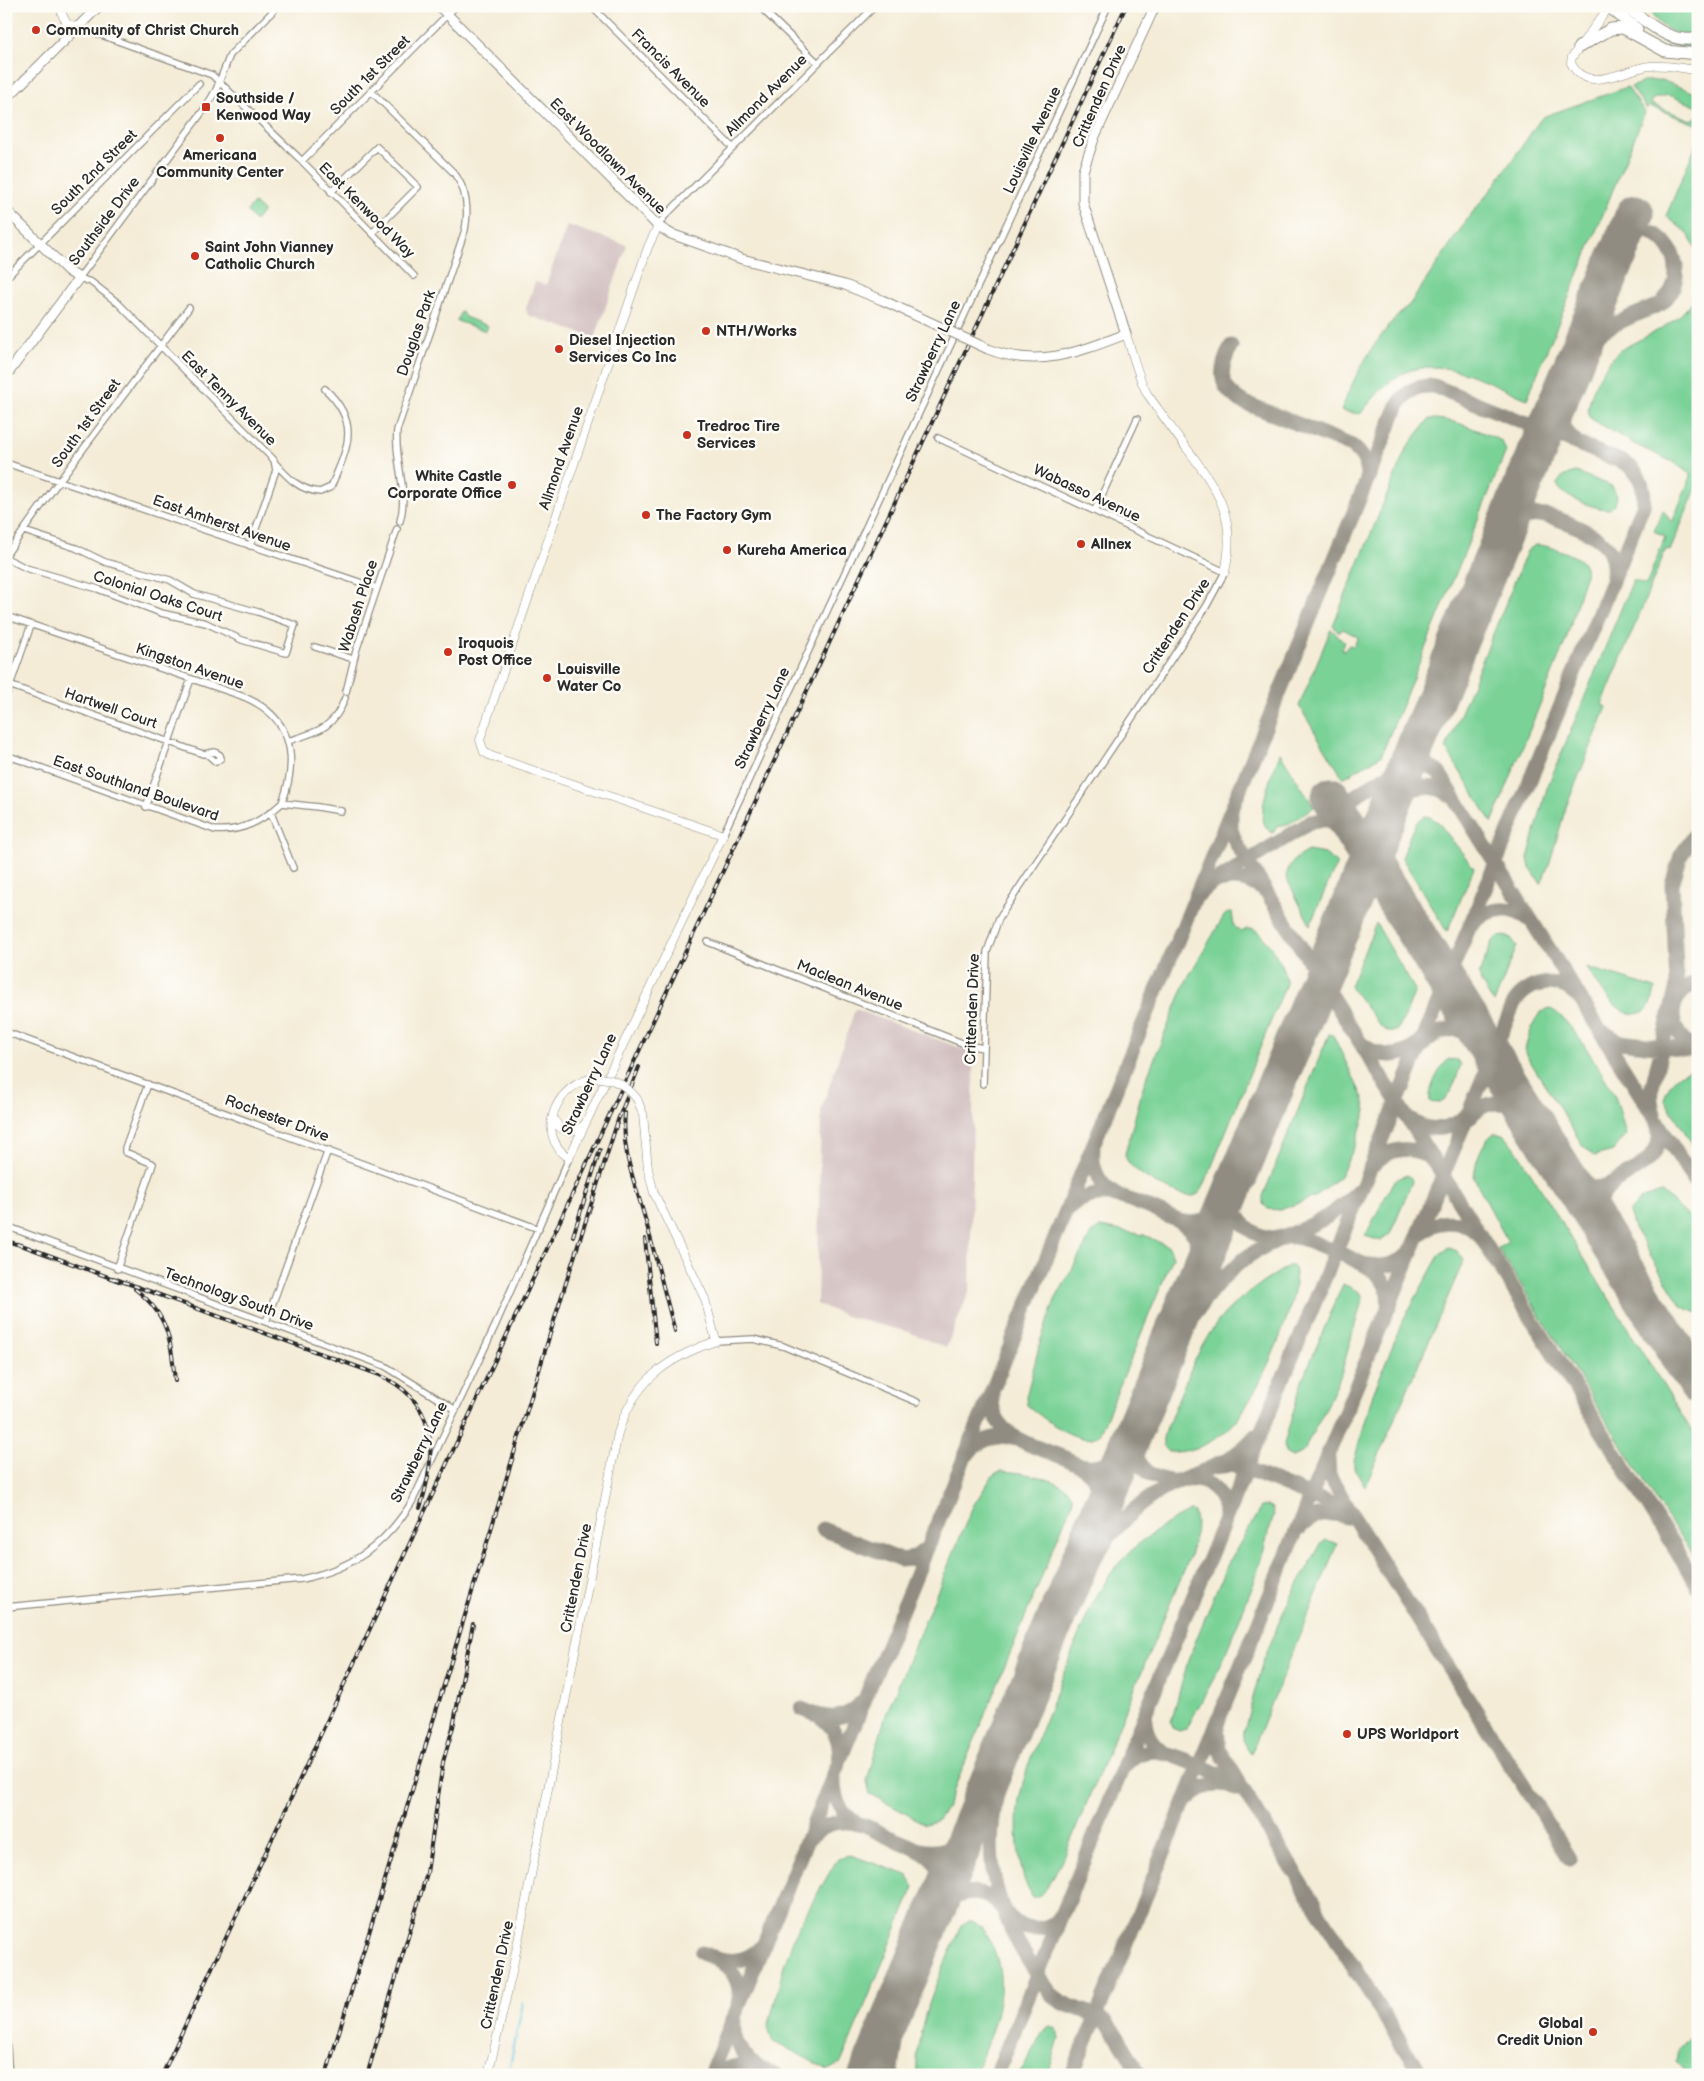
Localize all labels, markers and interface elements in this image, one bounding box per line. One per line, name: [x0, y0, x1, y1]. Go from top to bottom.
place label: Community of Christ Church: [46, 21, 239, 40]
marker: Community of Christ Church: [30, 24, 42, 36]
street label: Francis Avenue: [627, 25, 714, 112]
street label: South 1st Street: [326, 31, 415, 119]
street label: Crittenden Drive: [1068, 42, 1131, 151]
street label: Allmond Avenue: [721, 50, 811, 140]
street label: Louisville Avenue: [999, 83, 1066, 197]
place label: Southside / Kenwood Way: [216, 89, 311, 125]
street label: East Woodlawn Avenue: [545, 94, 670, 219]
marker: Southside / Kenwood Way: [200, 101, 212, 113]
street label: South 2nd Street: [47, 125, 142, 219]
marker: Americana Community Center: [214, 132, 226, 144]
place label: Americana Community Center: [156, 146, 285, 182]
street label: East Kenwood Way: [315, 158, 419, 263]
street label: Southside Drive: [65, 173, 144, 270]
place label: Saint John Vianney Catholic Church: [205, 238, 333, 274]
marker: Saint John Vianney Catholic Church: [189, 250, 201, 262]
street label: Douglas Park: [393, 287, 440, 379]
street label: Strawberry Lane: [902, 297, 965, 405]
place label: NTH/Works: [716, 322, 797, 341]
marker: NTH/Works: [700, 325, 712, 337]
place label: Diesel Injection Services Co Inc: [569, 331, 677, 367]
marker: Diesel Injection Services Co Inc: [553, 343, 565, 355]
street label: East Tenny Avenue: [177, 347, 280, 450]
street label: South 1st Street: [48, 375, 125, 472]
street label: Allmond Avenue: [535, 404, 588, 512]
place label: Tredroc Tire Services: [697, 417, 780, 453]
marker: Tredroc Tire Services: [681, 429, 693, 441]
street label: Wabasso Avenue: [1030, 460, 1143, 527]
place label: White Castle Corporate Office: [387, 467, 502, 503]
marker: White Castle Corporate Office: [506, 479, 518, 491]
street label: East Amherst Avenue: [150, 491, 294, 556]
place label: The Factory Gym: [656, 506, 772, 525]
marker: The Factory Gym: [640, 509, 652, 521]
place label: Allnex: [1090, 535, 1132, 554]
marker: Allnex: [1075, 538, 1087, 550]
place label: Kureha America: [737, 541, 847, 560]
marker: Kureha America: [721, 544, 733, 556]
street label: Wabash Place: [335, 557, 382, 655]
street label: Colonial Oaks Court: [91, 567, 225, 626]
street label: Crittenden Drive: [1138, 574, 1215, 678]
place label: Iroquois Post Office: [458, 634, 533, 670]
street label: Kingston Avenue: [133, 639, 247, 694]
marker: Iroquois Post Office: [442, 646, 454, 658]
place label: Louisville Water Co: [557, 660, 622, 696]
street label: Strawberry Lane: [731, 664, 794, 772]
marker: Louisville Water Co: [541, 672, 553, 684]
street label: Hartwell Court: [62, 684, 160, 733]
street label: East Southland Boulevard: [50, 751, 221, 826]
street label: Crittenden Drive: [961, 953, 984, 1065]
street label: Maclean Avenue: [794, 956, 906, 1015]
street label: Strawberry Lane: [558, 1030, 621, 1138]
street label: Rochester Drive: [222, 1091, 332, 1146]
street label: Technology South Drive: [162, 1264, 316, 1335]
street label: Strawberry Lane: [387, 1398, 452, 1506]
street label: Crittenden Drive: [557, 1522, 596, 1634]
place label: UPS Worldport: [1357, 1725, 1459, 1744]
marker: UPS Worldport: [1341, 1728, 1353, 1740]
street label: Crittenden Drive: [477, 1919, 518, 2031]
place label: Global Credit Union: [1497, 2014, 1583, 2050]
marker: Global Credit Union: [1587, 2026, 1599, 2038]

